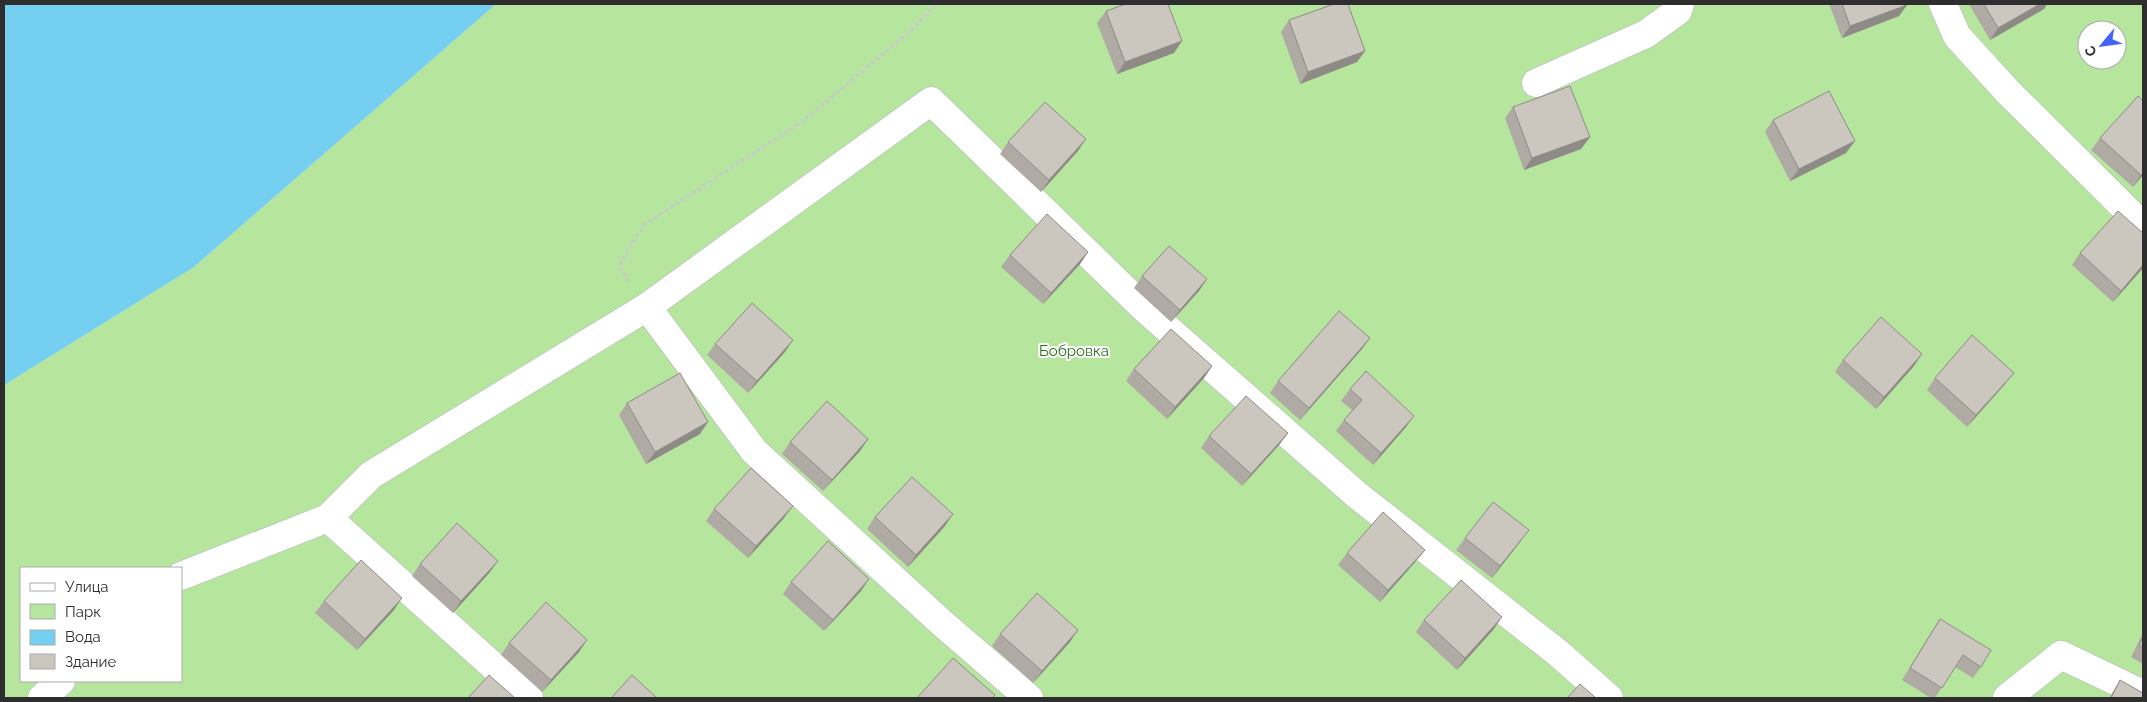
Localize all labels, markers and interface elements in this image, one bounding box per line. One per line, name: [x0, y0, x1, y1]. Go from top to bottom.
north arrow: [2077, 20, 2127, 70]
text: С: [2081, 43, 2100, 59]
park label: Бобровка: [1039, 342, 1109, 360]
legend: [20, 567, 182, 682]
text: Улица: [65, 578, 109, 596]
text: Парк: [65, 603, 101, 621]
text: Вода: [65, 628, 101, 646]
text: Здание: [65, 653, 117, 671]

